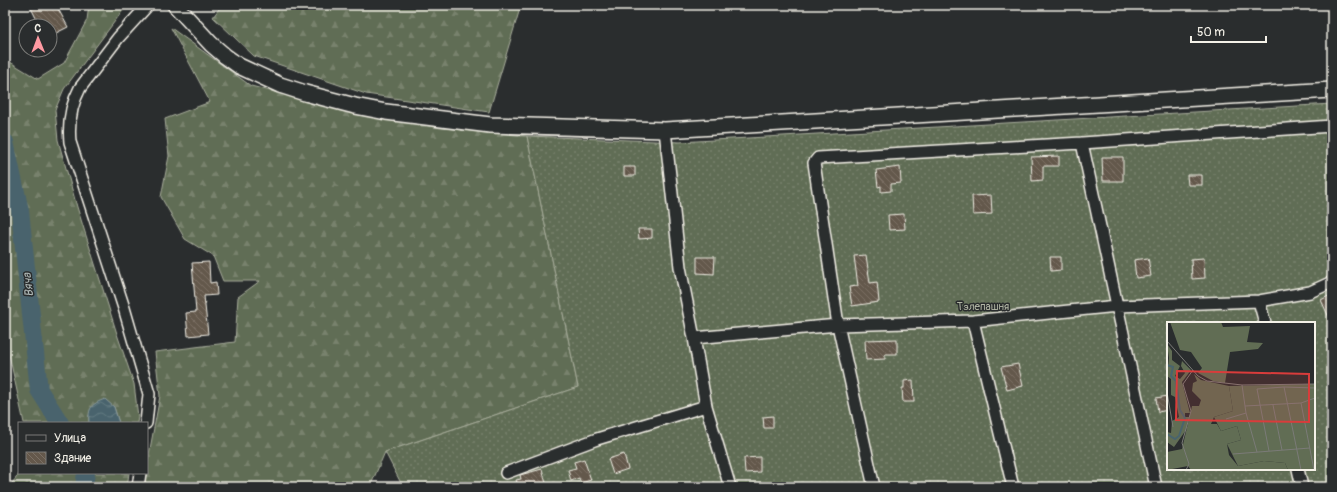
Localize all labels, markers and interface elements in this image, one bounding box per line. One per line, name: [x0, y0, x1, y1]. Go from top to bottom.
north arrow: [18, 18, 58, 58]
scale bar: [1191, 18, 1266, 44]
text: С: [34, 22, 42, 35]
text: 50 m: [1197, 25, 1225, 40]
water label: Вяча: [20, 271, 37, 298]
park label: Тэлепашня: [957, 300, 1009, 313]
inset map: [1167, 322, 1315, 470]
legend: [18, 422, 148, 474]
text: Улица: [54, 431, 86, 446]
text: Здание: [54, 451, 91, 466]

